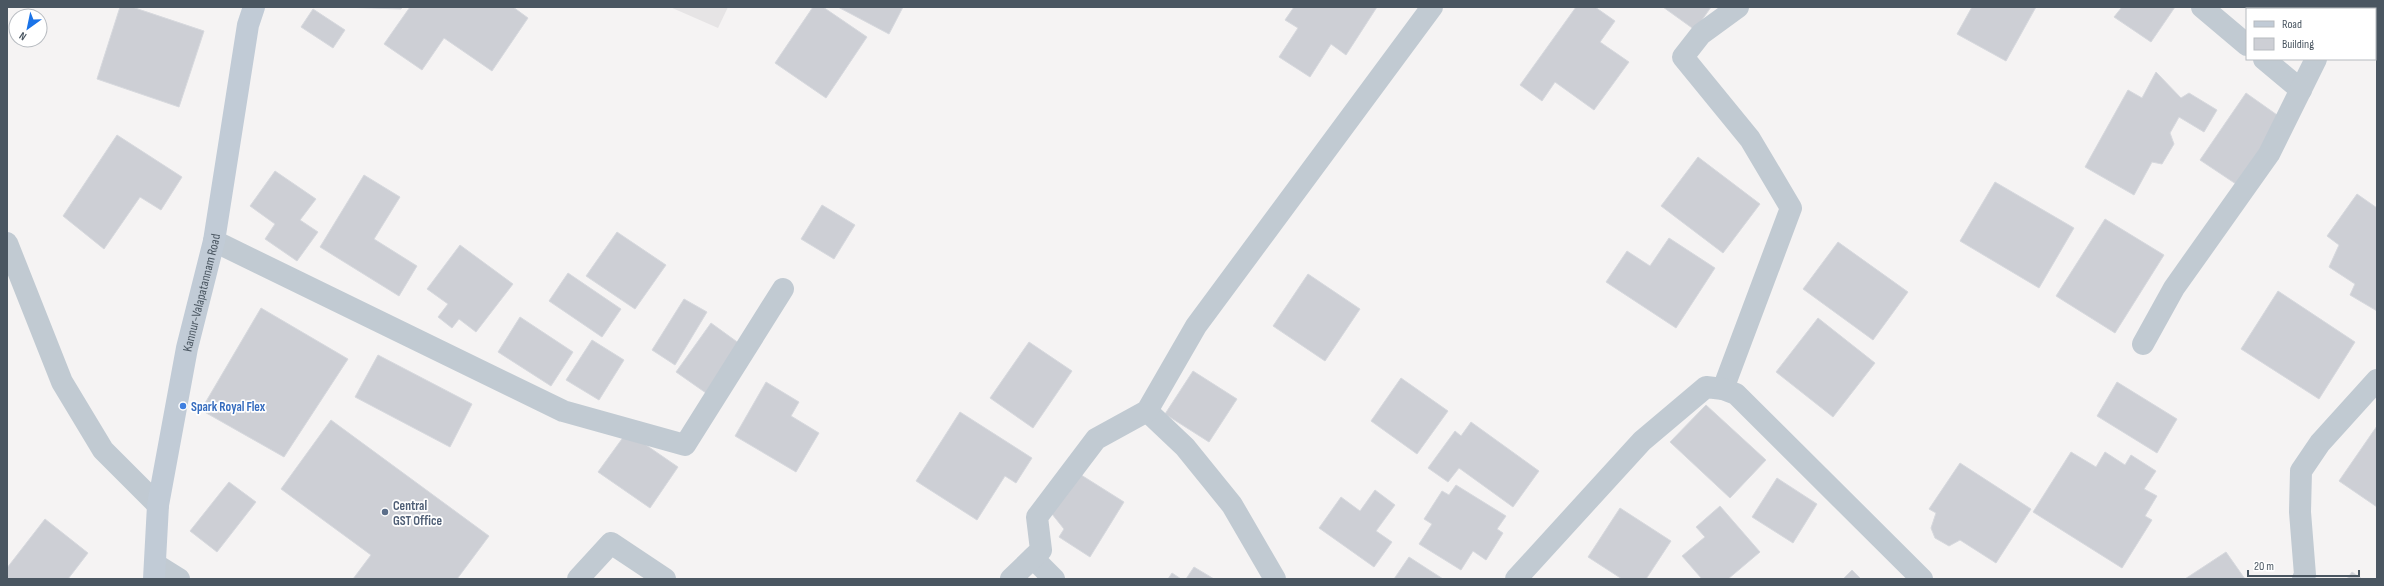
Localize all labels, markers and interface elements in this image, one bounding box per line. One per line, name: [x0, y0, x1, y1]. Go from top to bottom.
north arrow: [8, 8, 48, 48]
legend: [2246, 8, 2376, 60]
text: Road: [2282, 17, 2302, 32]
text: N: [17, 29, 29, 43]
text: Building: [2282, 37, 2314, 52]
street label: Kannur-Valapatannam Road: [180, 233, 224, 353]
place label: Spark Royal Flex: [191, 399, 266, 415]
marker: Spark Royal Flex: [178, 401, 188, 411]
place label: Central GST Office: [393, 498, 442, 529]
marker: Central GST Office: [380, 507, 390, 517]
scale bar: [2248, 552, 2359, 578]
text: 20 m: [2254, 559, 2274, 574]

